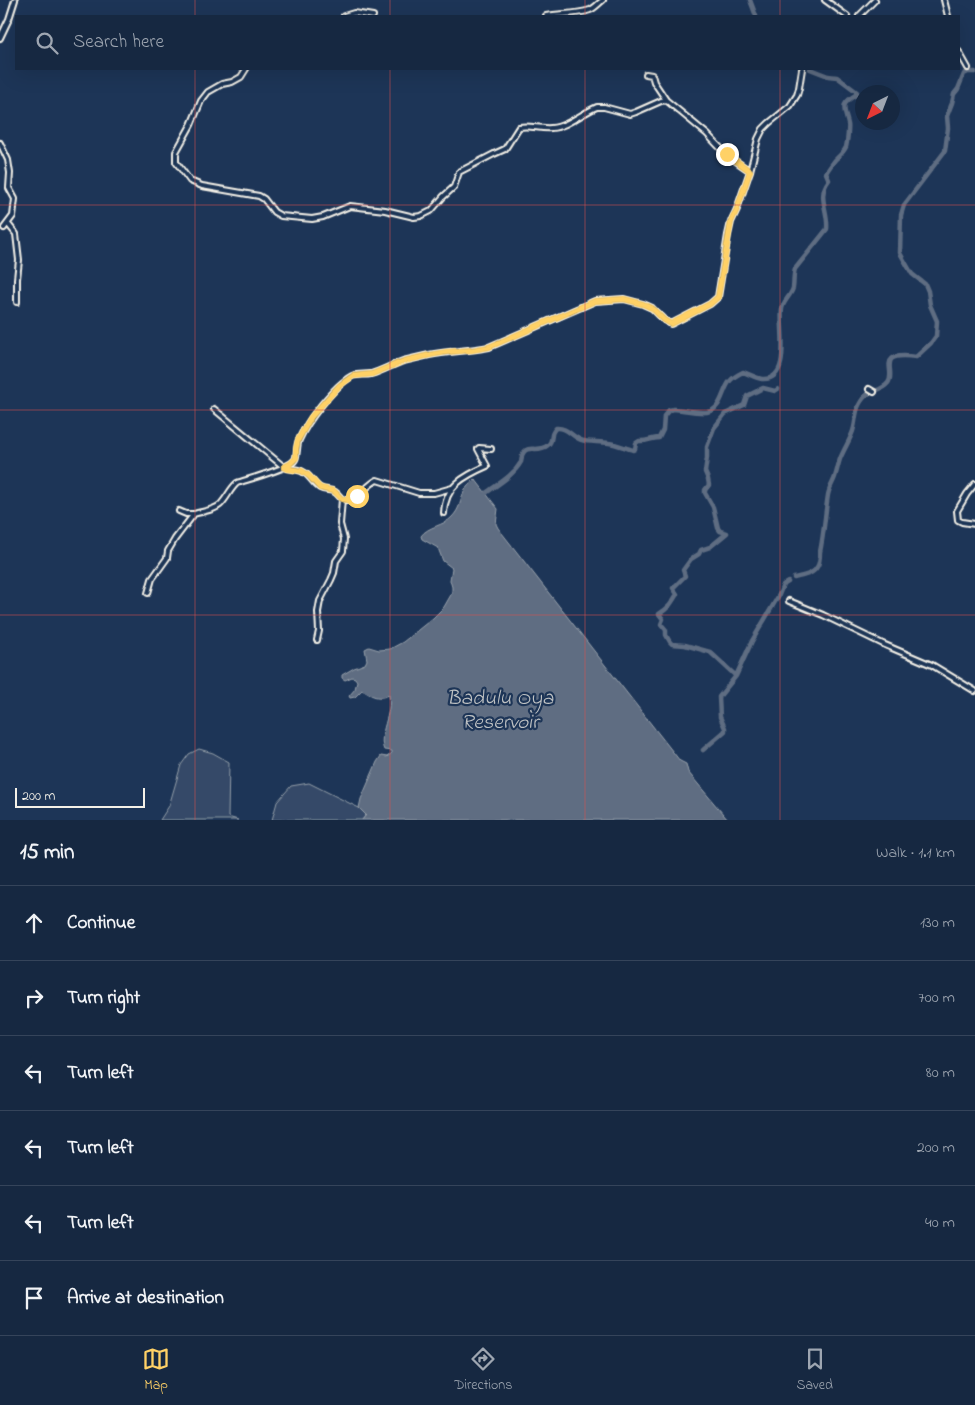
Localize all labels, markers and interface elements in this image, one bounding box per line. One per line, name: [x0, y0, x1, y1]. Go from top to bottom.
search box: [15, 15, 960, 70]
icon: search: [33, 29, 61, 57]
text: Search here: [73, 29, 164, 56]
north arrow: [855, 85, 900, 130]
route end: [716, 143, 739, 166]
route start: [346, 485, 369, 508]
water label: Badulu Oya Reservoir: [447, 684, 554, 738]
scale bar: [15, 785, 145, 808]
text: 200 m: [22, 786, 55, 807]
text: 15 min: [20, 838, 74, 868]
text: Walk · 1.1 km: [876, 841, 955, 865]
icon: ahead: [20, 909, 48, 937]
text: Continue: [67, 910, 135, 937]
text: 130 m: [920, 911, 955, 935]
icon: right: [20, 984, 48, 1012]
text: Turn right: [67, 985, 140, 1012]
text: 700 m: [918, 986, 955, 1010]
icon: left: [20, 1059, 48, 1087]
text: Turn left: [67, 1060, 134, 1087]
text: 80 m: [926, 1061, 955, 1085]
icon: left: [20, 1134, 48, 1162]
text: Turn left: [67, 1135, 134, 1162]
text: 200 m: [917, 1136, 955, 1160]
icon: left: [20, 1209, 48, 1237]
text: Turn left: [67, 1210, 134, 1237]
text: 40 m: [925, 1211, 955, 1235]
icon: arrive: [20, 1284, 48, 1312]
text: Arrive at destination: [67, 1285, 224, 1312]
tab: Map: [142, 1345, 170, 1396]
tab: Directions: [454, 1345, 512, 1396]
tab: Saved: [796, 1345, 833, 1396]

